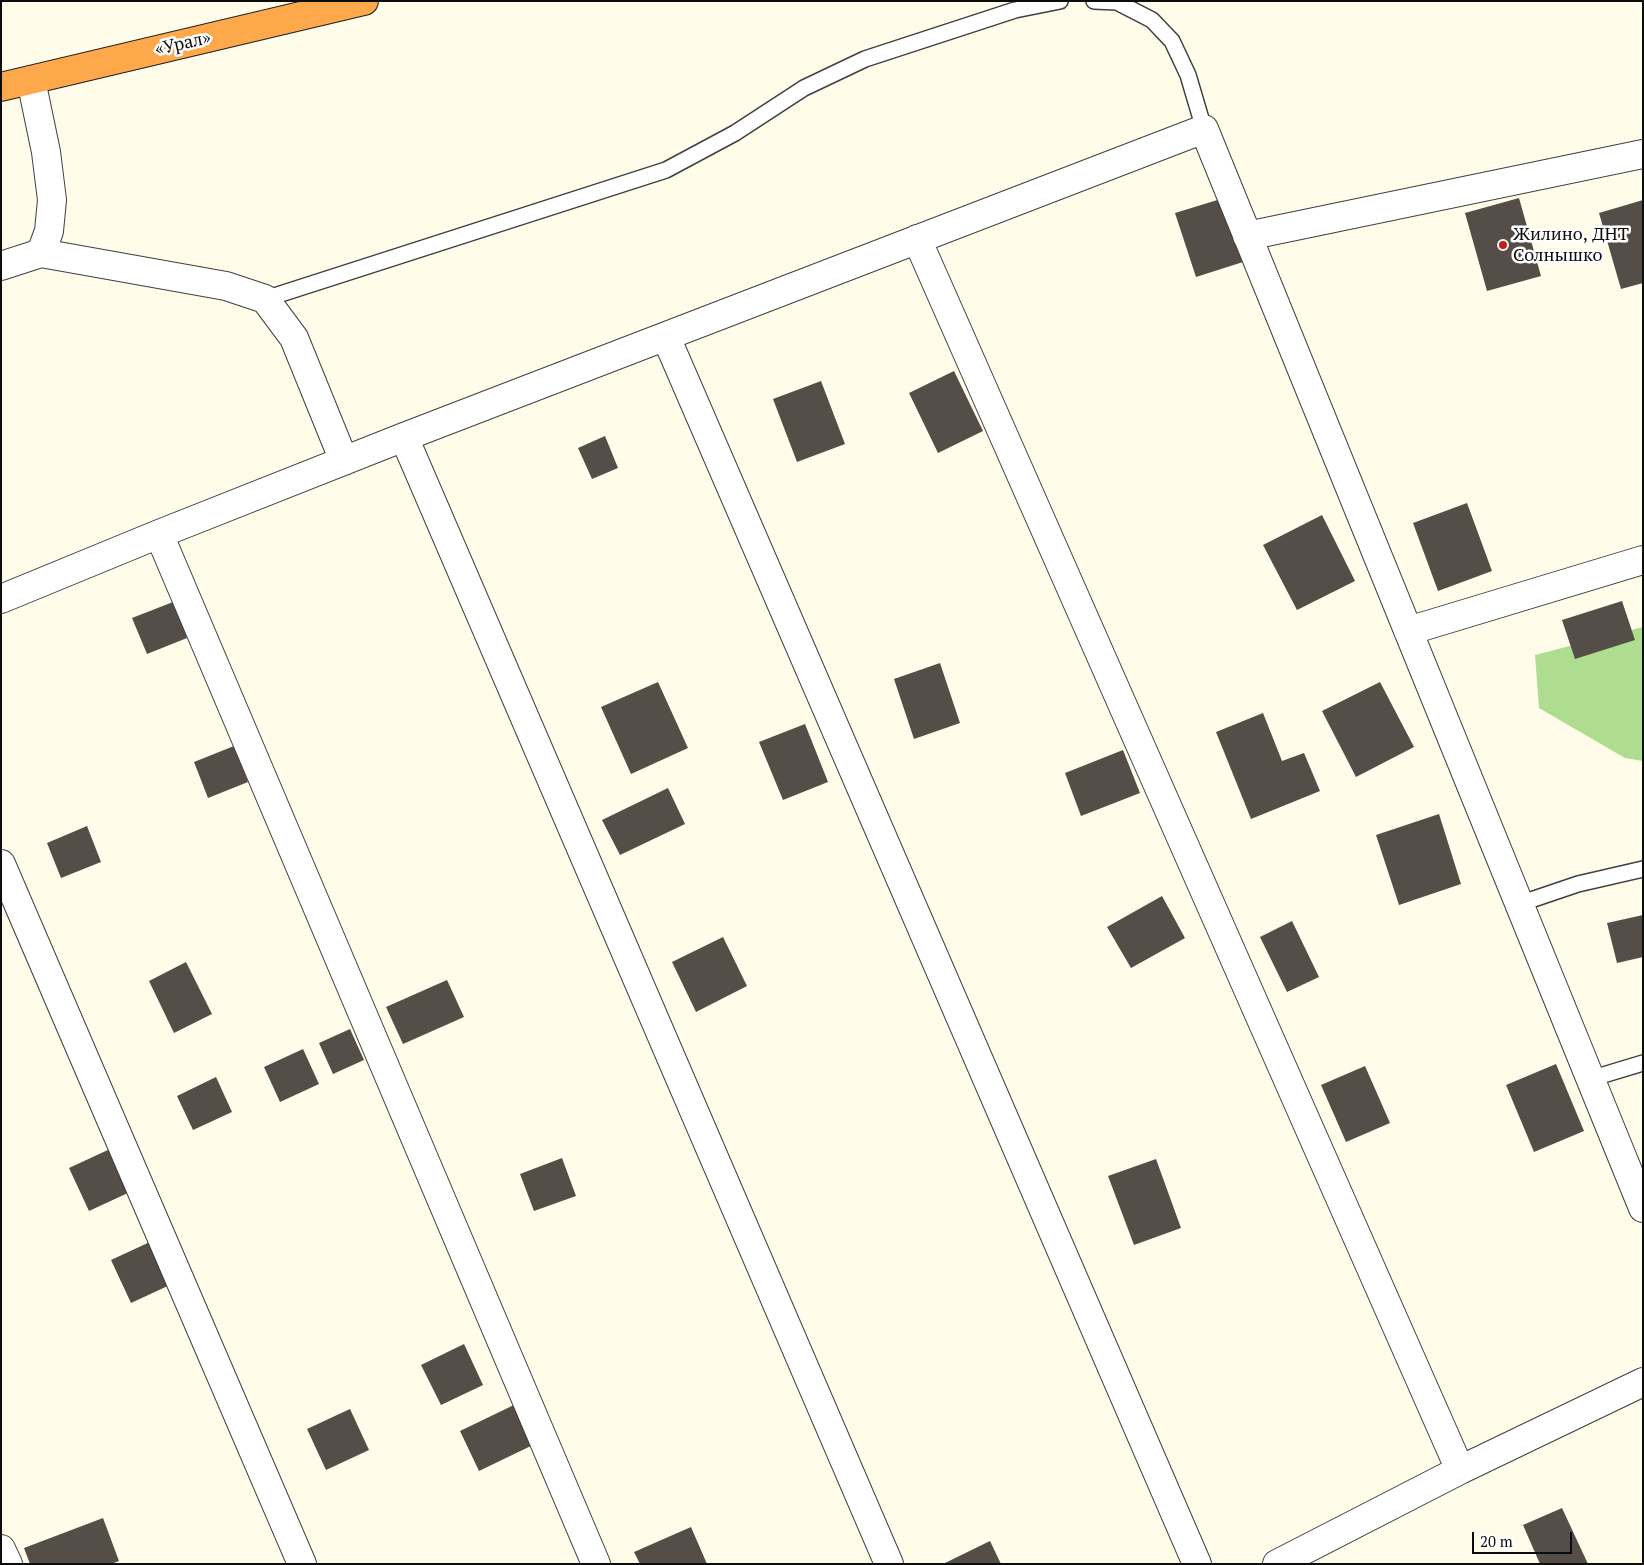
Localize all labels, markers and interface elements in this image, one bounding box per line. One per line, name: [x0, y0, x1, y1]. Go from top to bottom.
street label: «Урал»: [153, 27, 213, 61]
place label: Жилино, ДНТ Солнышко: [1513, 224, 1629, 266]
marker: Жилино, ДНТ Солнышко: [1497, 239, 1509, 251]
scale bar: [1474, 1522, 1574, 1554]
text: 20 m: [1480, 1531, 1513, 1551]

